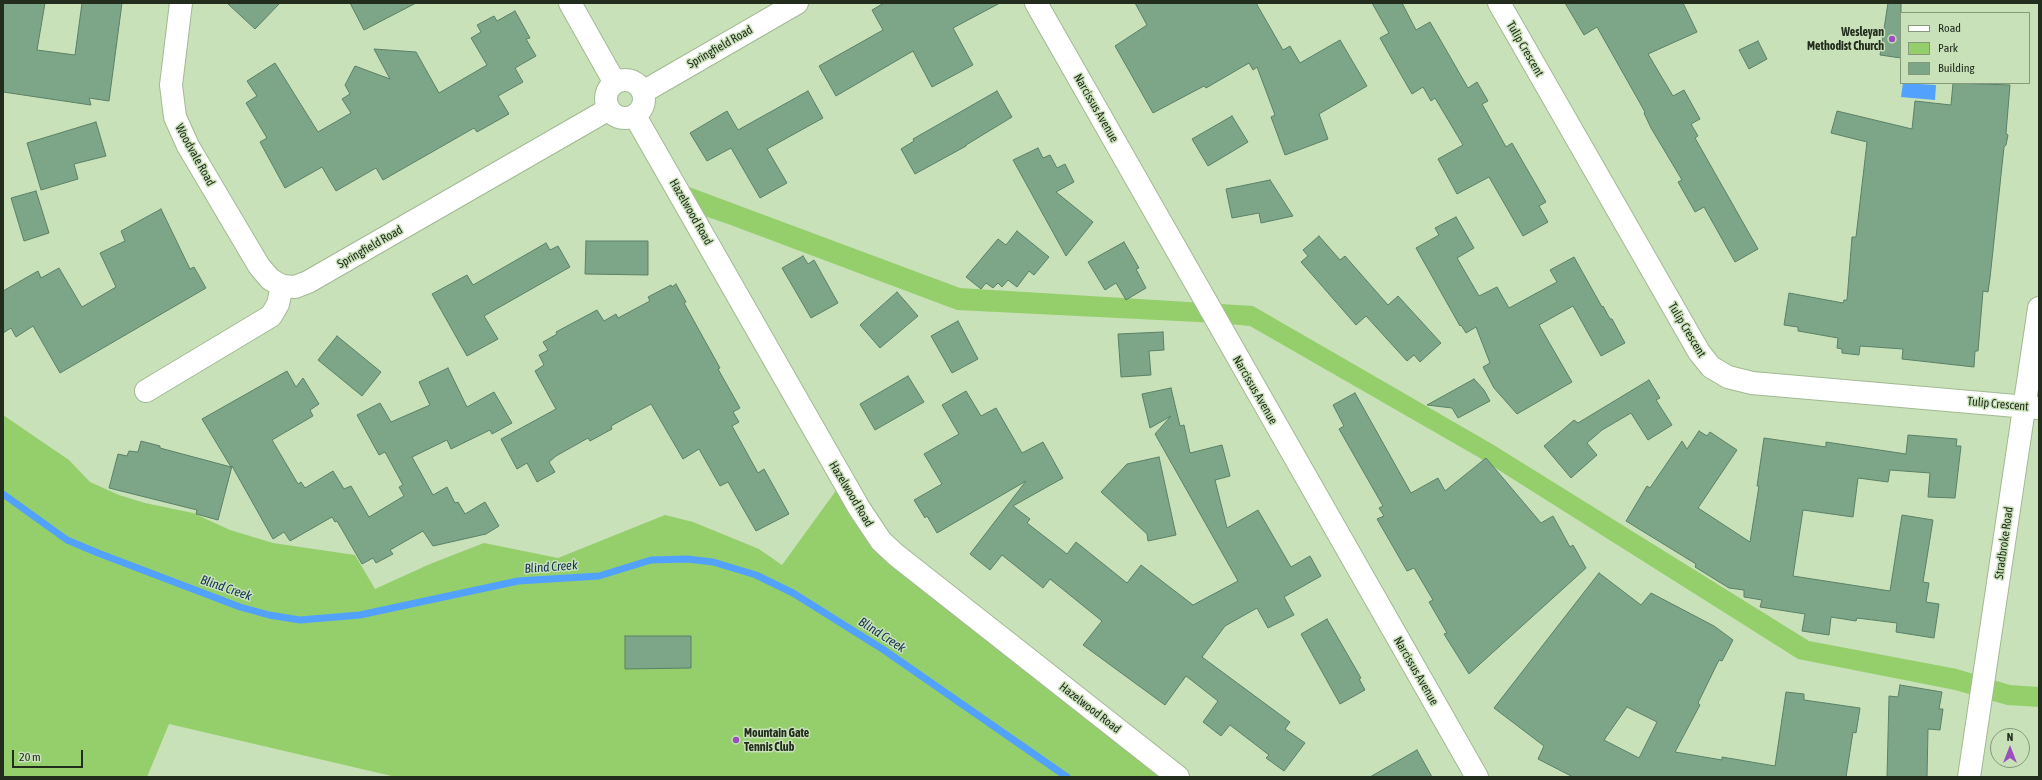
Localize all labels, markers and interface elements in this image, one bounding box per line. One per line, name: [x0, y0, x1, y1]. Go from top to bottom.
legend: [1900, 12, 2030, 84]
street label: Tulip Crescent: [1503, 19, 1547, 79]
text: Road: [1938, 21, 1961, 35]
street label: Springfield Road: [685, 23, 755, 71]
place label: Wesleyan Methodist Church: [1807, 25, 1884, 53]
marker: Wesleyan Methodist Church: [1887, 34, 1897, 44]
text: Park: [1938, 41, 1958, 55]
text: Building: [1938, 61, 1975, 75]
street label: Narcissus Avenue: [1071, 71, 1121, 145]
street label: Woodvale Road: [172, 121, 218, 189]
street label: Hazelwood Road: [666, 176, 716, 248]
street label: Springfield Road: [335, 223, 405, 271]
street label: Tulip Crescent: [1665, 300, 1709, 360]
street label: Narcissus Avenue: [1230, 353, 1280, 427]
street label: Tulip Crescent: [1967, 394, 2029, 414]
street label: Hazelwood Road: [826, 459, 876, 529]
street label: Stradbroke Road: [1992, 506, 2016, 580]
water label: Blind Creek: [524, 557, 578, 577]
water label: Blind Creek: [198, 572, 254, 604]
water label: Blind Creek: [855, 614, 909, 656]
street label: Narcissus Avenue: [1391, 634, 1441, 708]
street label: Hazelwood Road: [1056, 680, 1124, 736]
place label: Mountain Gate Tennis Club: [744, 726, 809, 754]
north arrow: [1990, 728, 2030, 768]
text: N: [2007, 731, 2013, 743]
marker: Mountain Gate Tennis Club: [731, 735, 741, 745]
scale bar: [14, 742, 85, 768]
text: 20 m: [19, 750, 41, 764]

